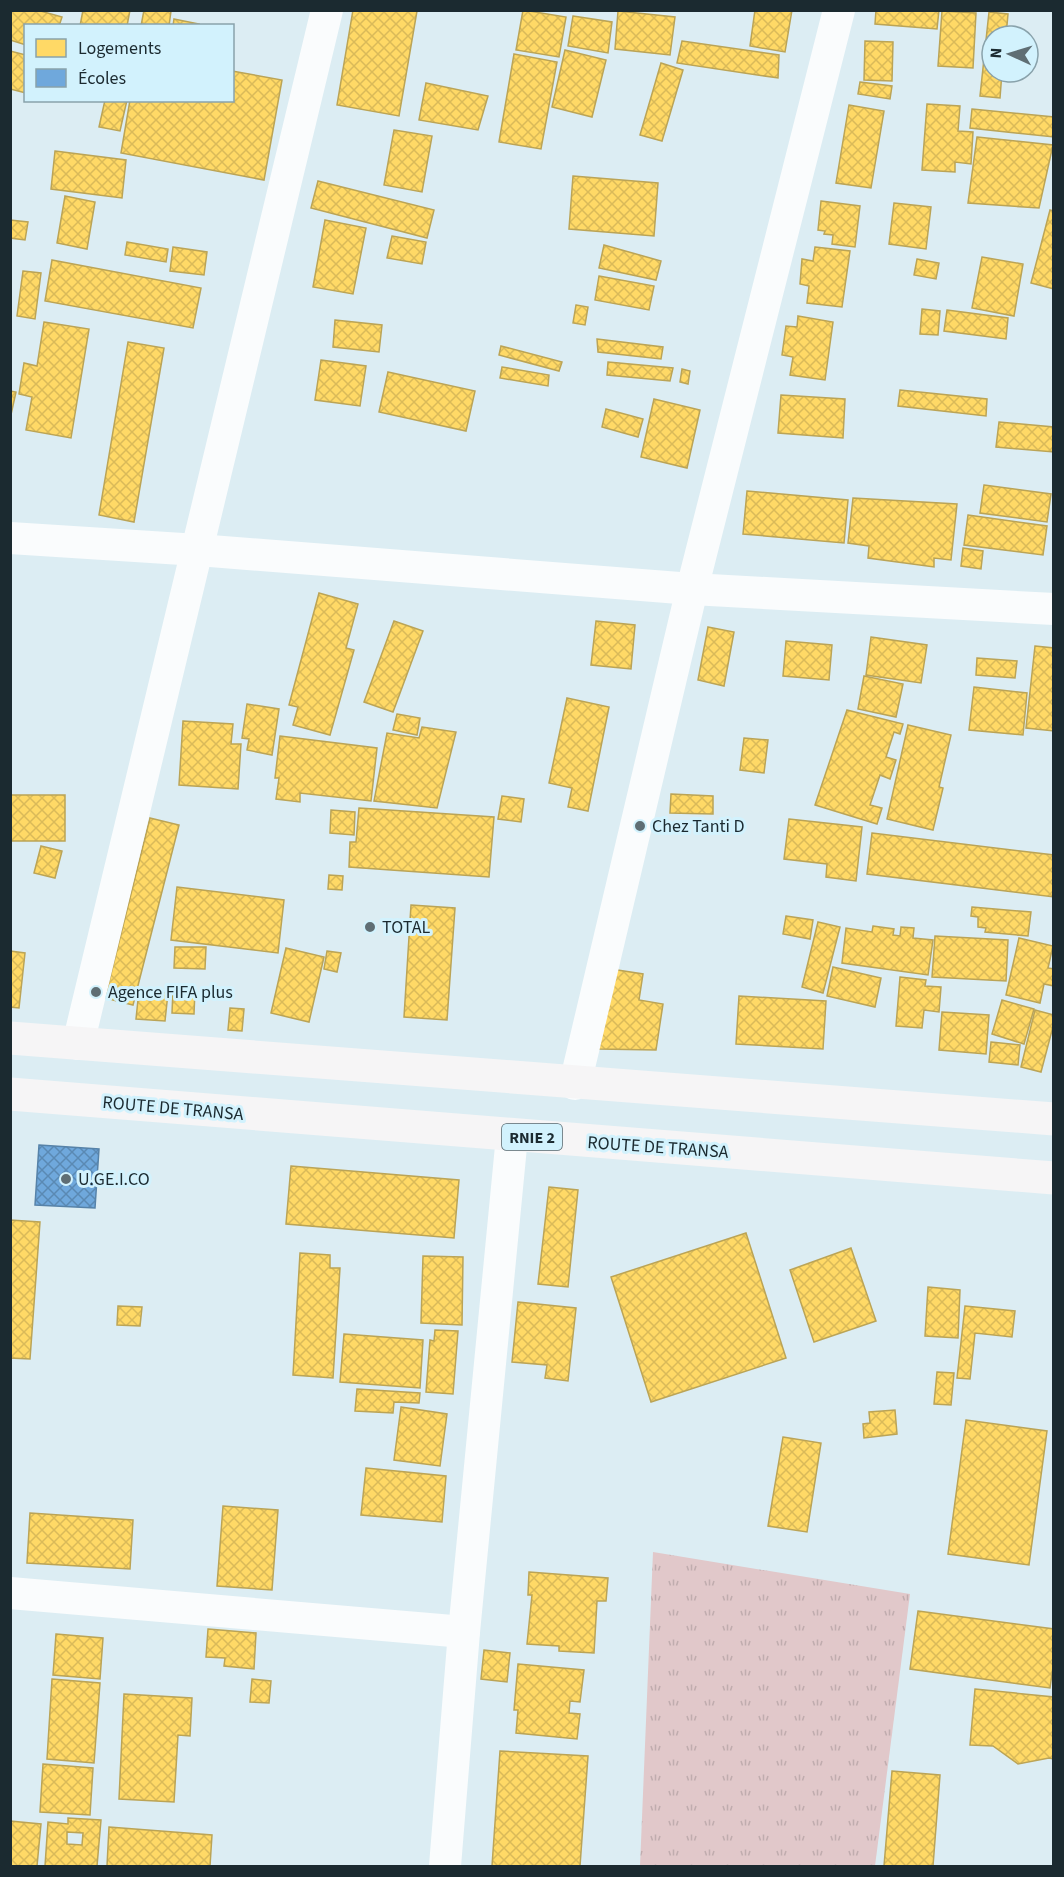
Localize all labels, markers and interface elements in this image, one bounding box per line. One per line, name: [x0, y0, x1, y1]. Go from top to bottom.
legend: [24, 24, 234, 102]
north arrow: [980, 24, 1040, 84]
text: Logements: [78, 36, 161, 61]
text: N: [985, 47, 1007, 59]
text: Écoles: [78, 66, 126, 91]
place label: Chez Tanti D: [652, 814, 745, 839]
marker: Chez Tanti D: [633, 819, 647, 833]
place label: TOTAL: [382, 915, 430, 940]
marker: TOTAL: [363, 920, 377, 934]
place label: Agence FIFA plus: [108, 980, 233, 1005]
marker: Agence FIFA plus: [89, 985, 103, 999]
street label: ROUTE DE TRANSA: [101, 1090, 245, 1127]
road number: RNIE 2: [502, 1124, 562, 1150]
street label: ROUTE DE TRANSA: [587, 1130, 730, 1165]
place label: U.GE.I.CO: [78, 1167, 150, 1192]
marker: U.GE.I.CO: [59, 1172, 73, 1186]

